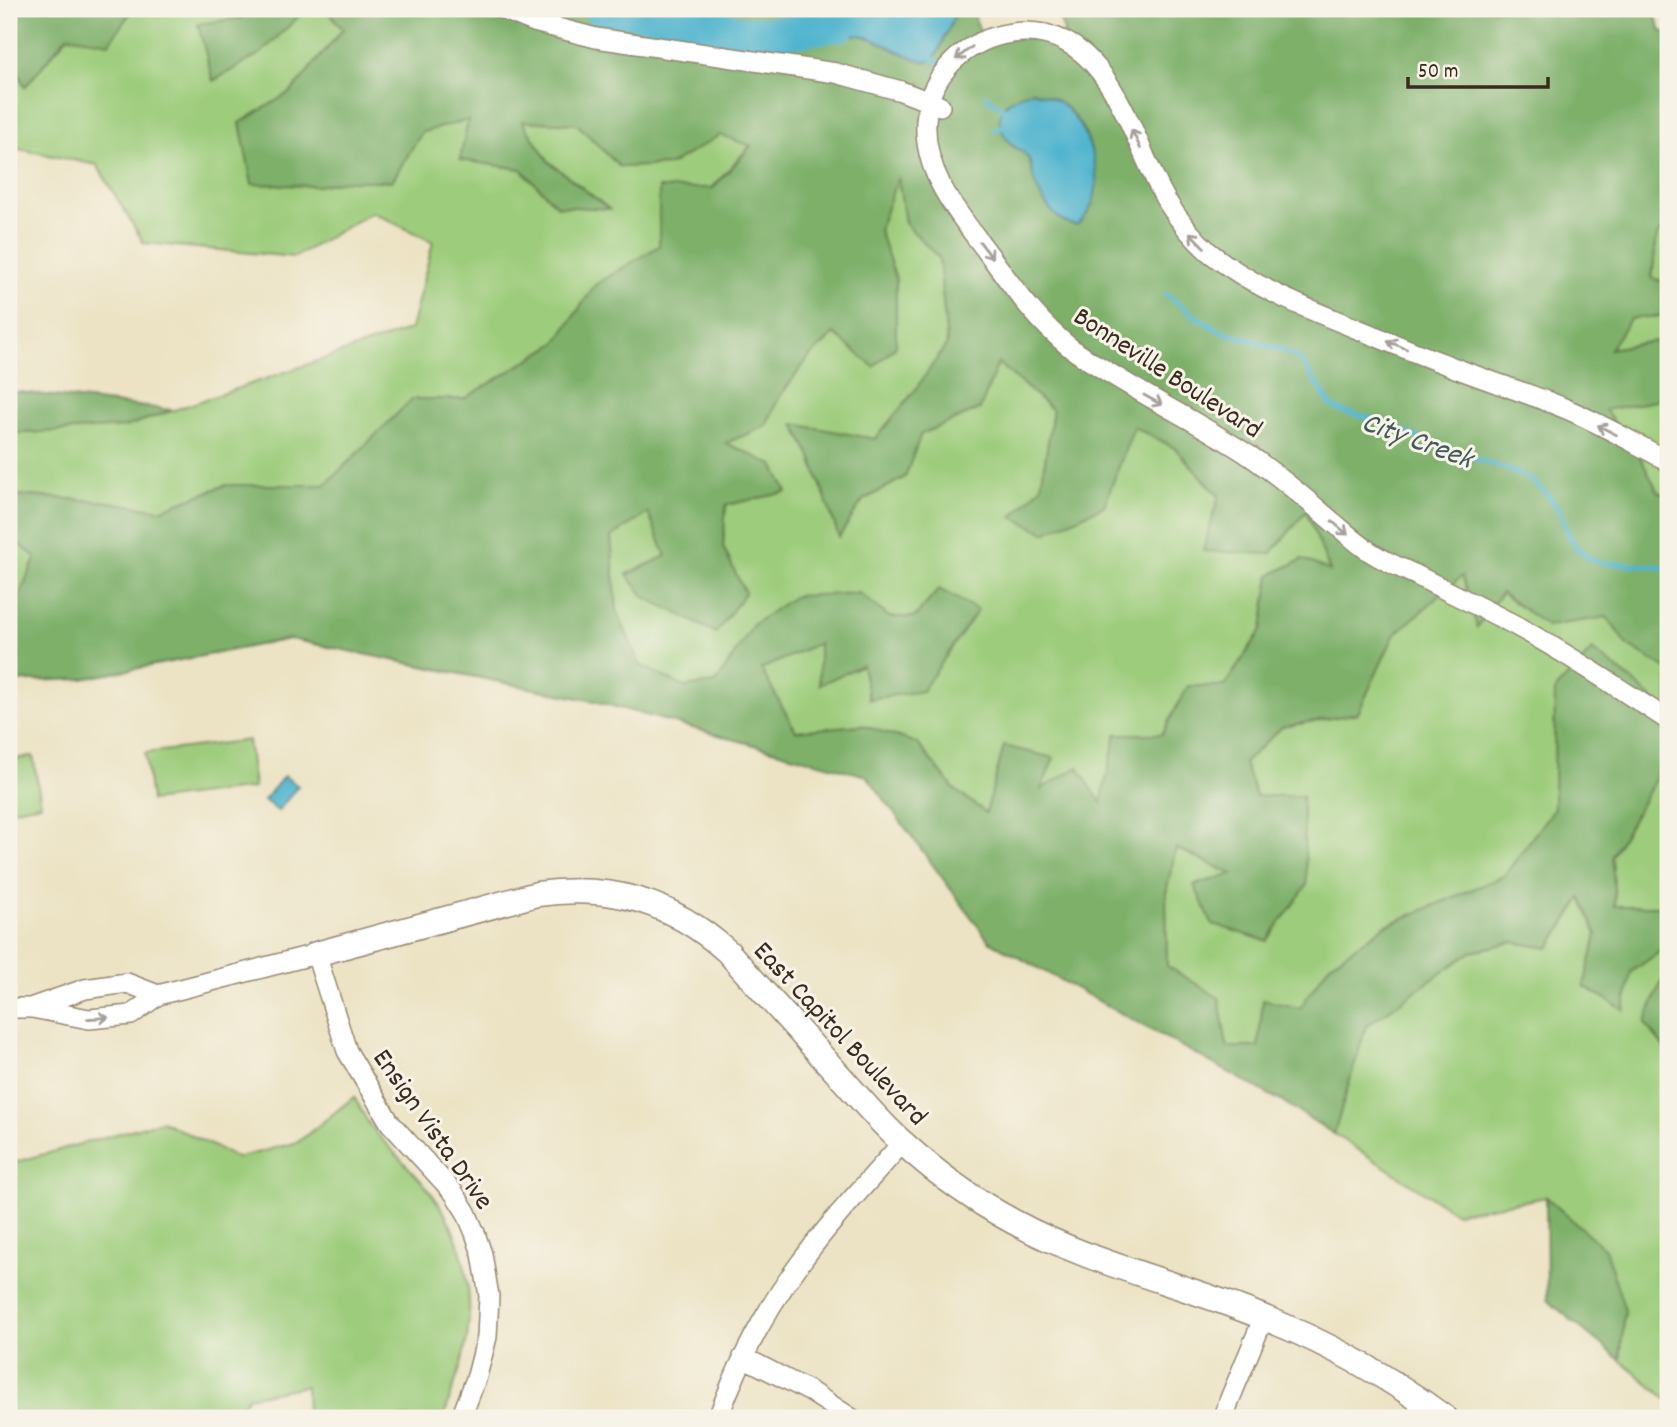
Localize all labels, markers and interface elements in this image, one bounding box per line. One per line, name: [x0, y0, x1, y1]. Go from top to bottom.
one-way arrow: [956, 45, 974, 60]
scale bar: [1408, 46, 1548, 90]
text: 50 m: [1418, 58, 1458, 88]
one-way arrow: [1129, 129, 1143, 150]
one-way arrow: [1189, 231, 1206, 248]
one-way arrow: [979, 240, 993, 259]
street label: Bonneville Boulevard: [1064, 299, 1269, 451]
one-way arrow: [1386, 337, 1408, 350]
one-way arrow: [1143, 393, 1163, 407]
water label: City Creek: [1355, 403, 1480, 484]
one-way arrow: [1598, 423, 1618, 437]
one-way arrow: [1331, 520, 1349, 536]
street label: East Capitol Boulevard: [742, 934, 935, 1137]
one-way arrow: [86, 1011, 109, 1024]
street label: Ensign Vista Drive: [360, 1042, 501, 1219]

